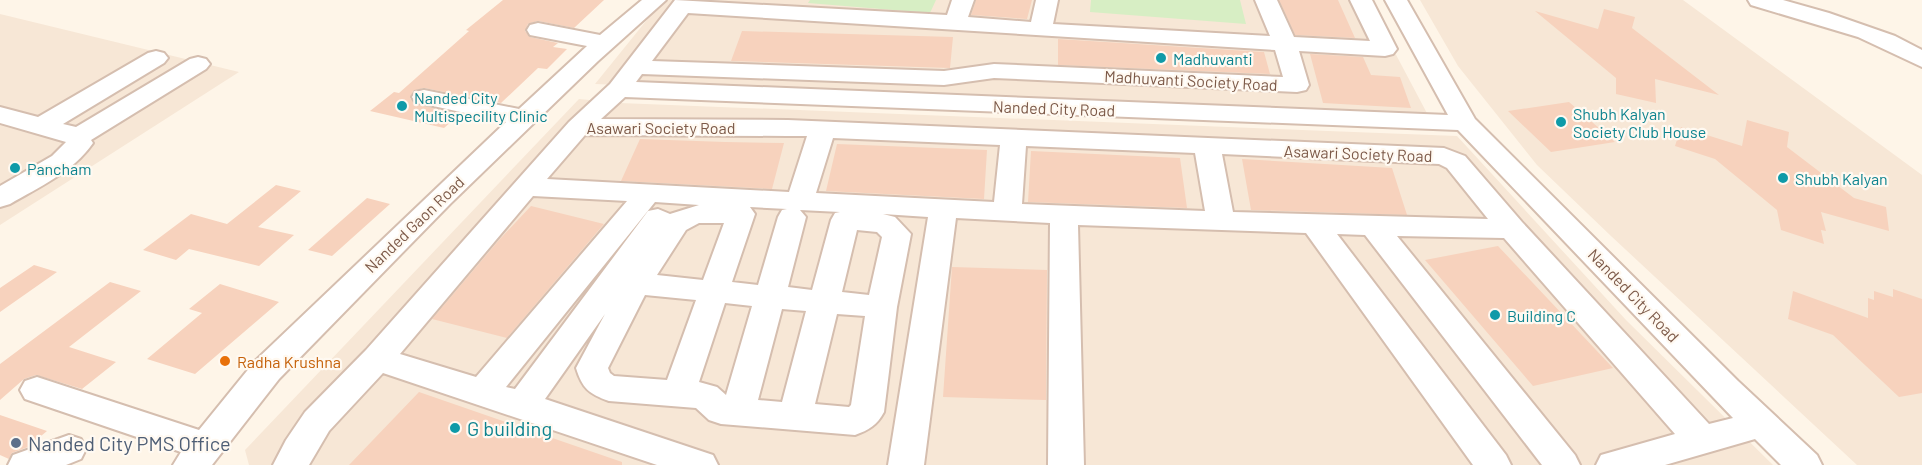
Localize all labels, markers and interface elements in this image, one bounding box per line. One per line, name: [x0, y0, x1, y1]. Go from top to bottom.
place label: Madhuvanti: [1173, 49, 1253, 68]
marker: Madhuvanti: [1154, 51, 1168, 65]
street label: Madhuvanti Society Road: [1104, 66, 1278, 94]
place label: Nanded City Multispecility Clinic: [414, 88, 548, 125]
street label: Nanded City Road: [993, 96, 1115, 120]
marker: Nanded City Multispecility Clinic: [395, 99, 409, 113]
place label: Shubh Kalyan Society Club House: [1573, 104, 1706, 141]
marker: Shubh Kalyan Society Club House: [1554, 115, 1568, 129]
street label: Asawari Society Road: [587, 118, 735, 137]
street label: Asawari Society Road: [1283, 141, 1433, 165]
place label: Pancham: [27, 159, 91, 178]
marker: Pancham: [8, 161, 22, 175]
place label: Shubh Kalyan: [1795, 169, 1888, 188]
marker: Shubh Kalyan: [1776, 171, 1790, 185]
street label: Nanded Gaon Road: [360, 172, 468, 276]
street label: Nanded City Road: [1585, 244, 1683, 346]
place label: Building C: [1507, 306, 1576, 325]
marker: Building C: [1488, 308, 1502, 322]
place label: Radha Krushna: [237, 352, 341, 371]
marker: Radha Krushna: [218, 354, 232, 368]
place label: G building: [467, 416, 552, 440]
marker: G building: [448, 421, 462, 435]
place label: Nanded City PMS Office: [28, 431, 231, 455]
marker: Nanded City PMS Office: [9, 436, 23, 450]

